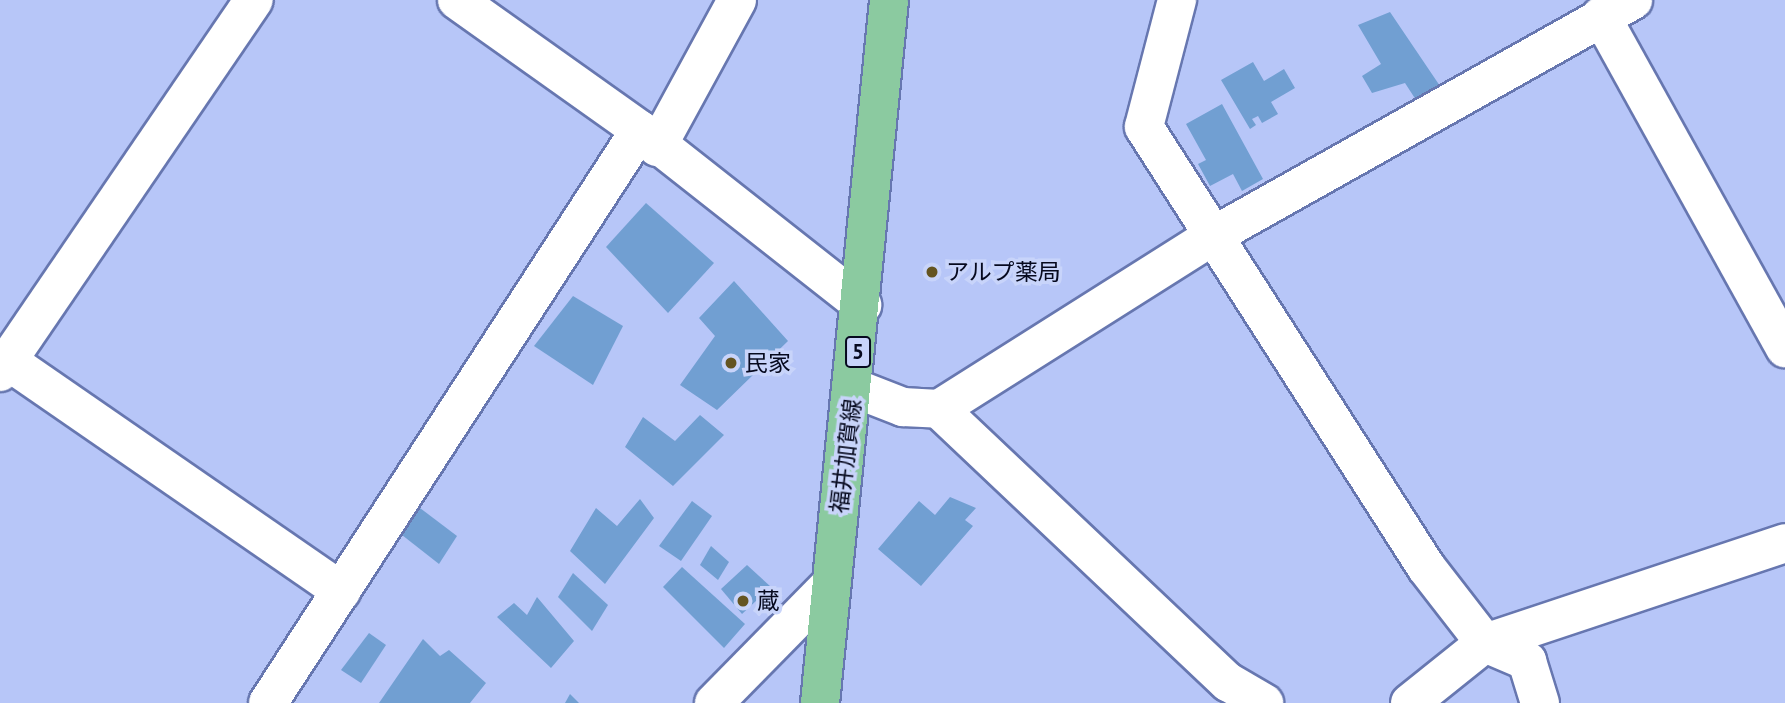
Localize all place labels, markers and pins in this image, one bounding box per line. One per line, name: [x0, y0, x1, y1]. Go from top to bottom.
place label: アルプ薬局: [946, 258, 1061, 286]
marker: アルプ薬局: [924, 264, 940, 280]
place label: 民家: [745, 349, 791, 377]
marker: 民家: [723, 355, 739, 371]
place label: 蔵: [757, 587, 780, 615]
marker: 蔵: [735, 593, 751, 609]

